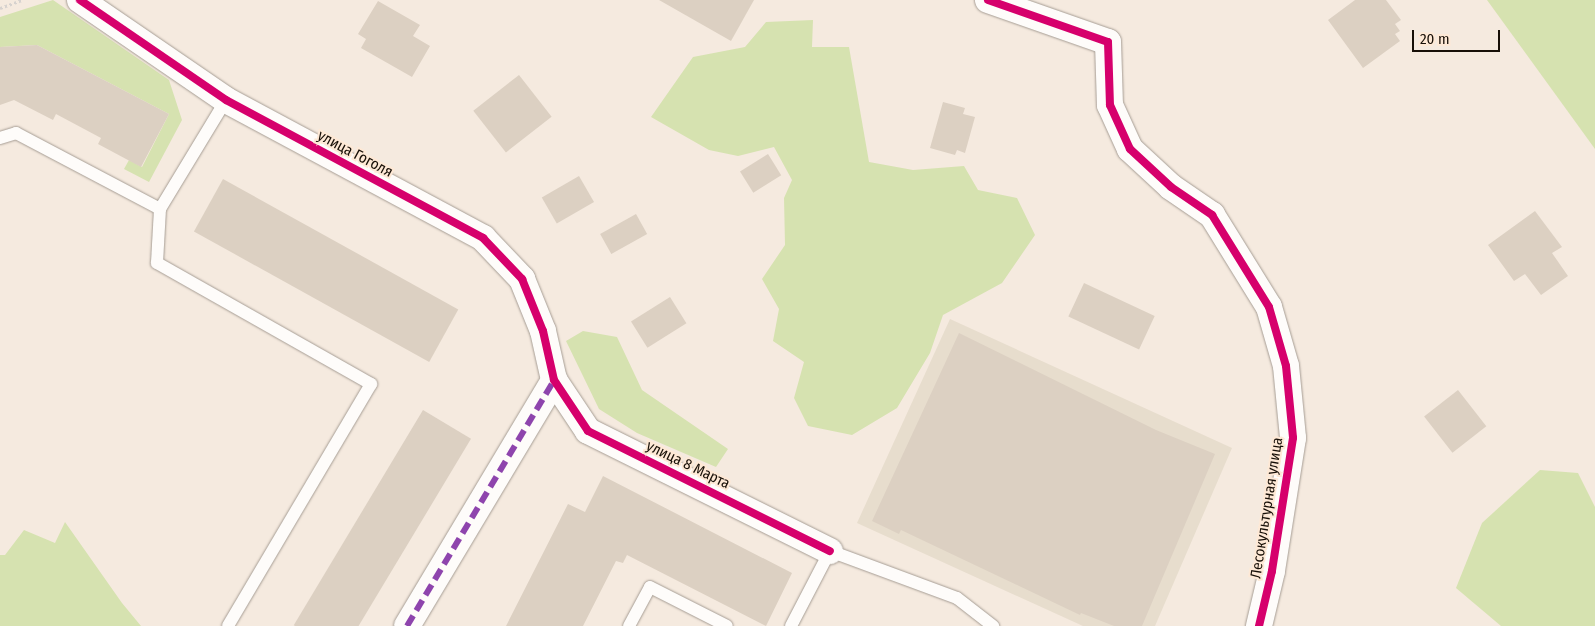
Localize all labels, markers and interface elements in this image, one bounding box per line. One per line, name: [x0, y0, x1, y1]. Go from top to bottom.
scale bar: [1415, 20, 1502, 52]
text: 20 m: [1420, 30, 1450, 48]
street label: улица Гоголя: [314, 127, 396, 181]
street label: Лесокультурная улица: [1247, 436, 1287, 580]
street label: улица 8 Марта: [643, 437, 733, 493]

